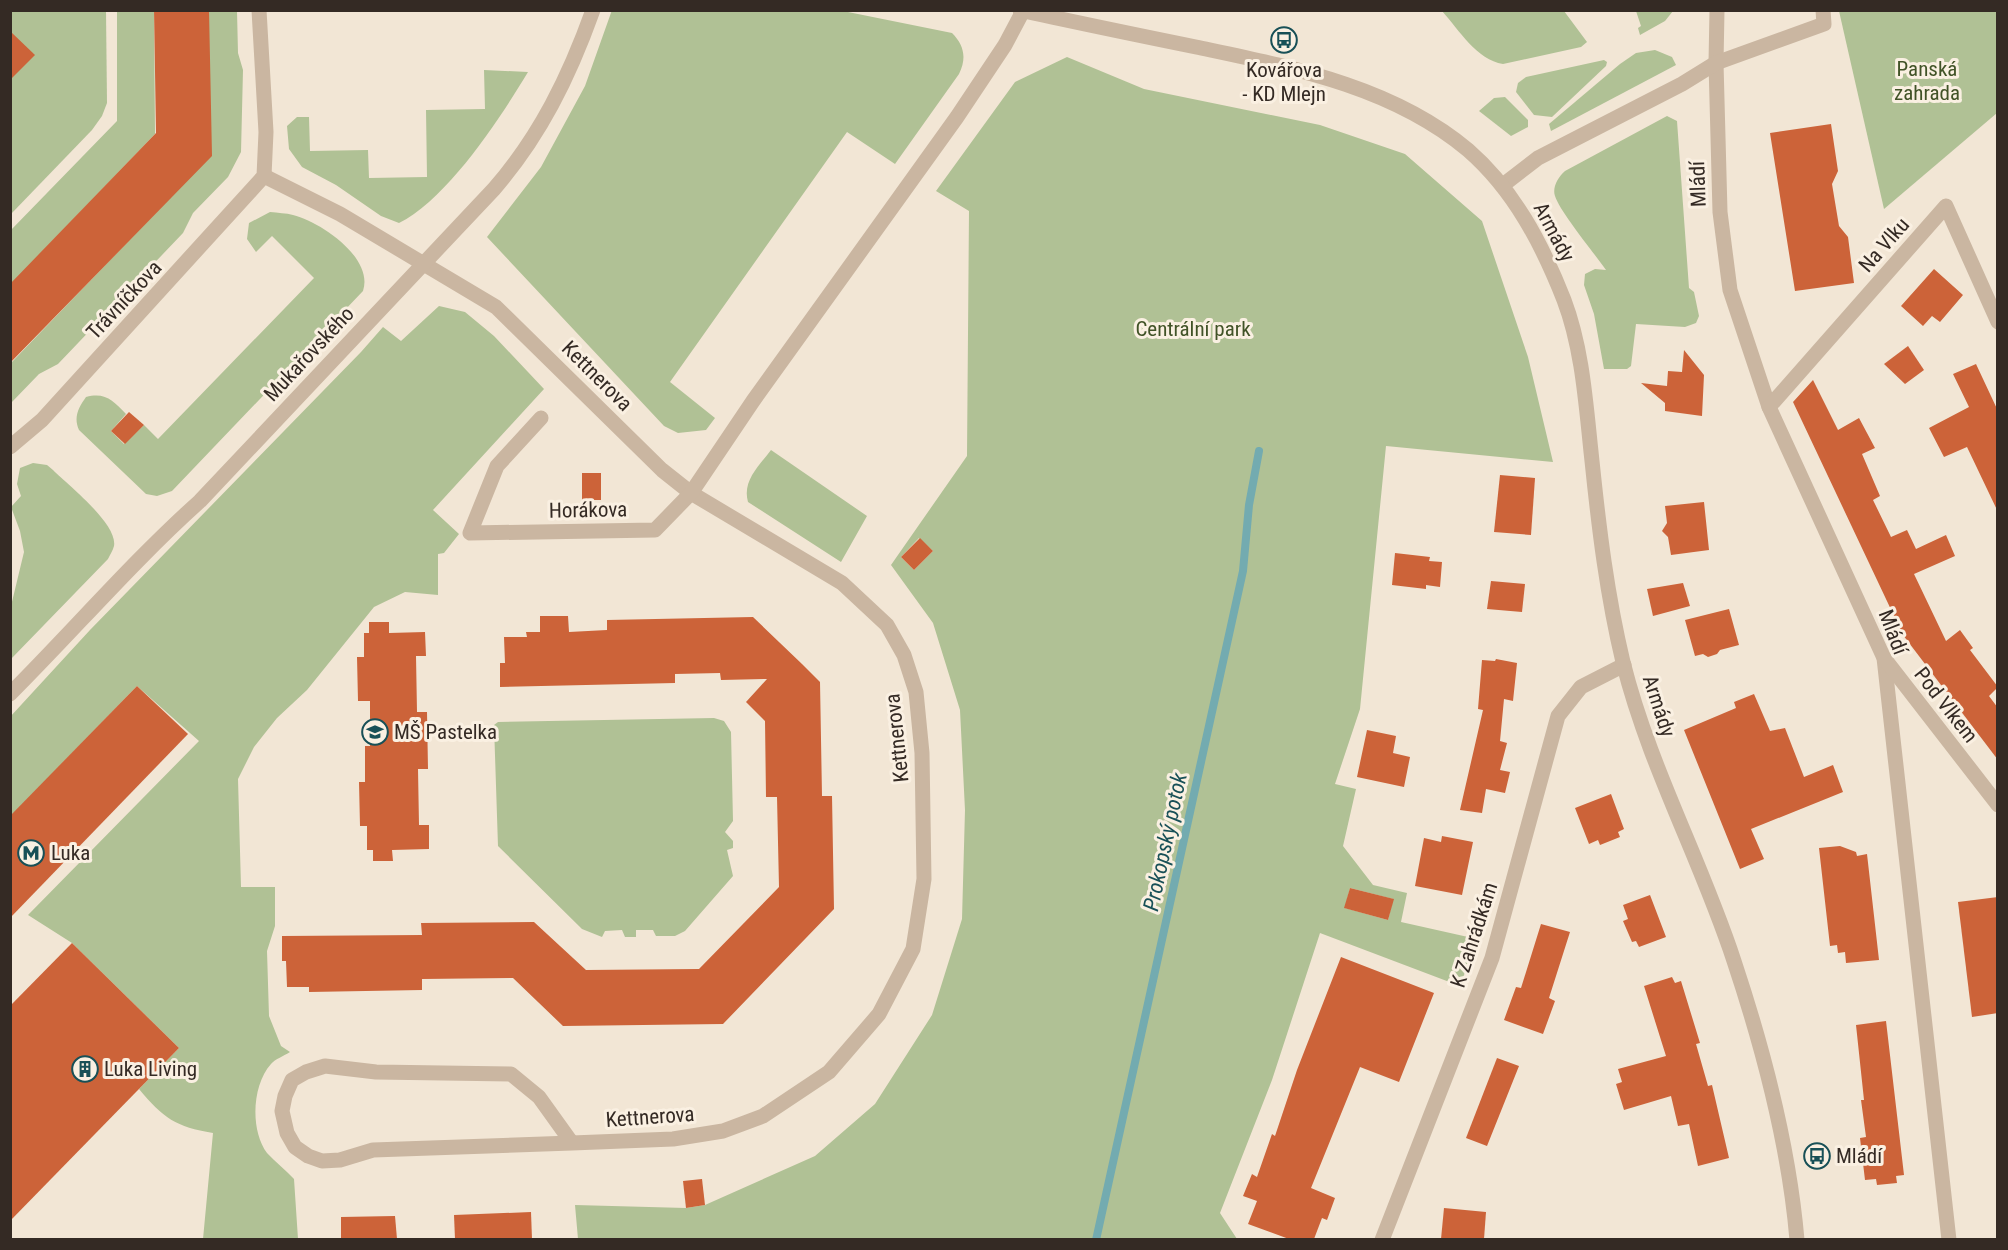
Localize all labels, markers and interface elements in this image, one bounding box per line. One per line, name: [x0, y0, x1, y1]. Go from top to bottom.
bus stop icon: Kovářova - KD Mlejn: [1269, 25, 1299, 55]
park label: Panská zahrada: [1894, 57, 1960, 105]
place label: Kovářova - KD Mlejn: [1242, 58, 1326, 106]
street label: Mládí: [1685, 159, 1711, 207]
street label: Armády: [1528, 198, 1580, 266]
street label: Na Vlku: [1854, 213, 1914, 277]
street label: Trávníčkova: [82, 256, 166, 344]
street label: Mukařovského: [259, 302, 359, 406]
park label: Centrální park: [1135, 317, 1251, 341]
street label: Kettnerova: [557, 336, 637, 416]
street label: Horákova: [549, 497, 627, 523]
street label: Mládí: [1874, 606, 1913, 659]
street label: Pod Vlkem: [1909, 663, 1983, 747]
street label: Armády: [1638, 672, 1680, 740]
street label: Kettnerova: [880, 693, 914, 783]
school or university icon: MŠ Pastelka: [360, 717, 390, 747]
place label: MŠ Pastelka: [394, 720, 497, 744]
water label: Prokopský potok: [1138, 770, 1192, 913]
metro station icon: Luka: [16, 838, 46, 868]
place label: Luka: [51, 841, 90, 865]
street label: K Zahrádkám: [1446, 879, 1502, 991]
building icon: Luka Living: [70, 1054, 100, 1084]
place label: Luka Living: [104, 1057, 197, 1081]
street label: Kettnerova: [605, 1102, 695, 1132]
bus stop icon: Mládí: [1802, 1141, 1832, 1171]
place label: Mládí: [1836, 1144, 1883, 1168]

